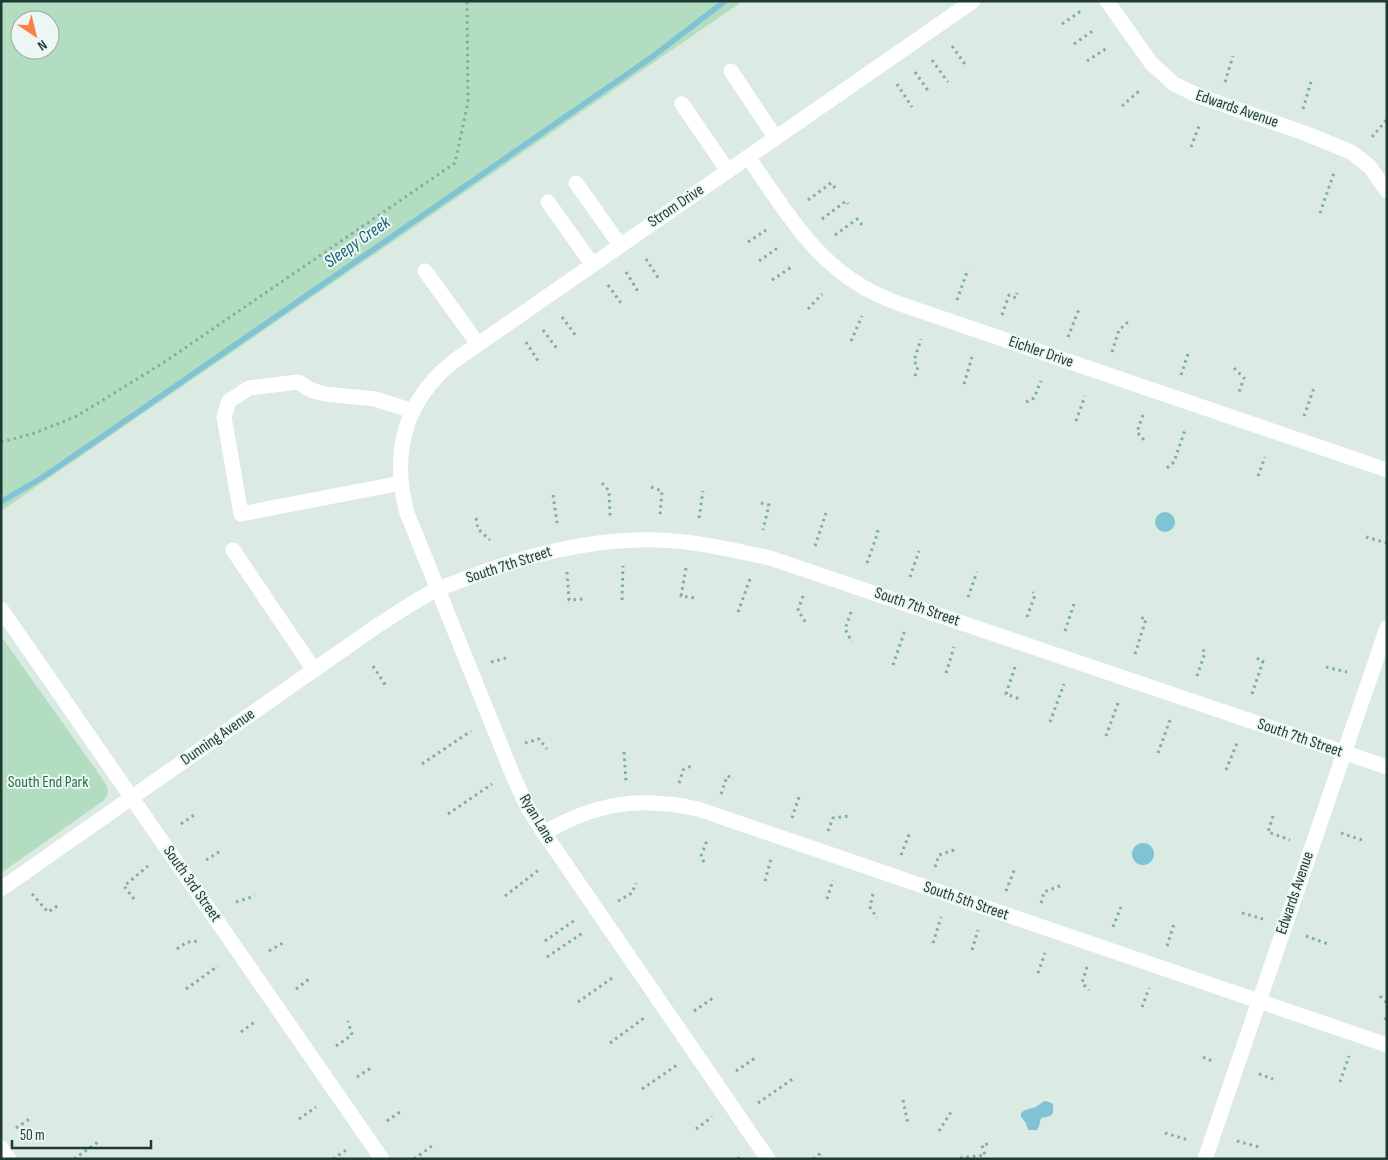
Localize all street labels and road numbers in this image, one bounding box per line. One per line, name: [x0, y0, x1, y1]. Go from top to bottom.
street label: Edwards Avenue: [1193, 86, 1281, 132]
street label: Strom Drive: [644, 180, 708, 232]
street label: Eichler Drive: [1006, 332, 1076, 372]
street label: South 7th Street: [464, 542, 554, 588]
street label: South 7th Street: [872, 584, 962, 631]
street label: Dunning Avenue: [177, 705, 259, 769]
street label: South 7th Street: [1255, 715, 1345, 762]
street label: Ryan Lane: [515, 791, 559, 847]
street label: South 3rd Street: [159, 842, 225, 926]
street label: Edwards Avenue: [1272, 849, 1318, 937]
street label: South 5th Street: [921, 878, 1011, 924]

